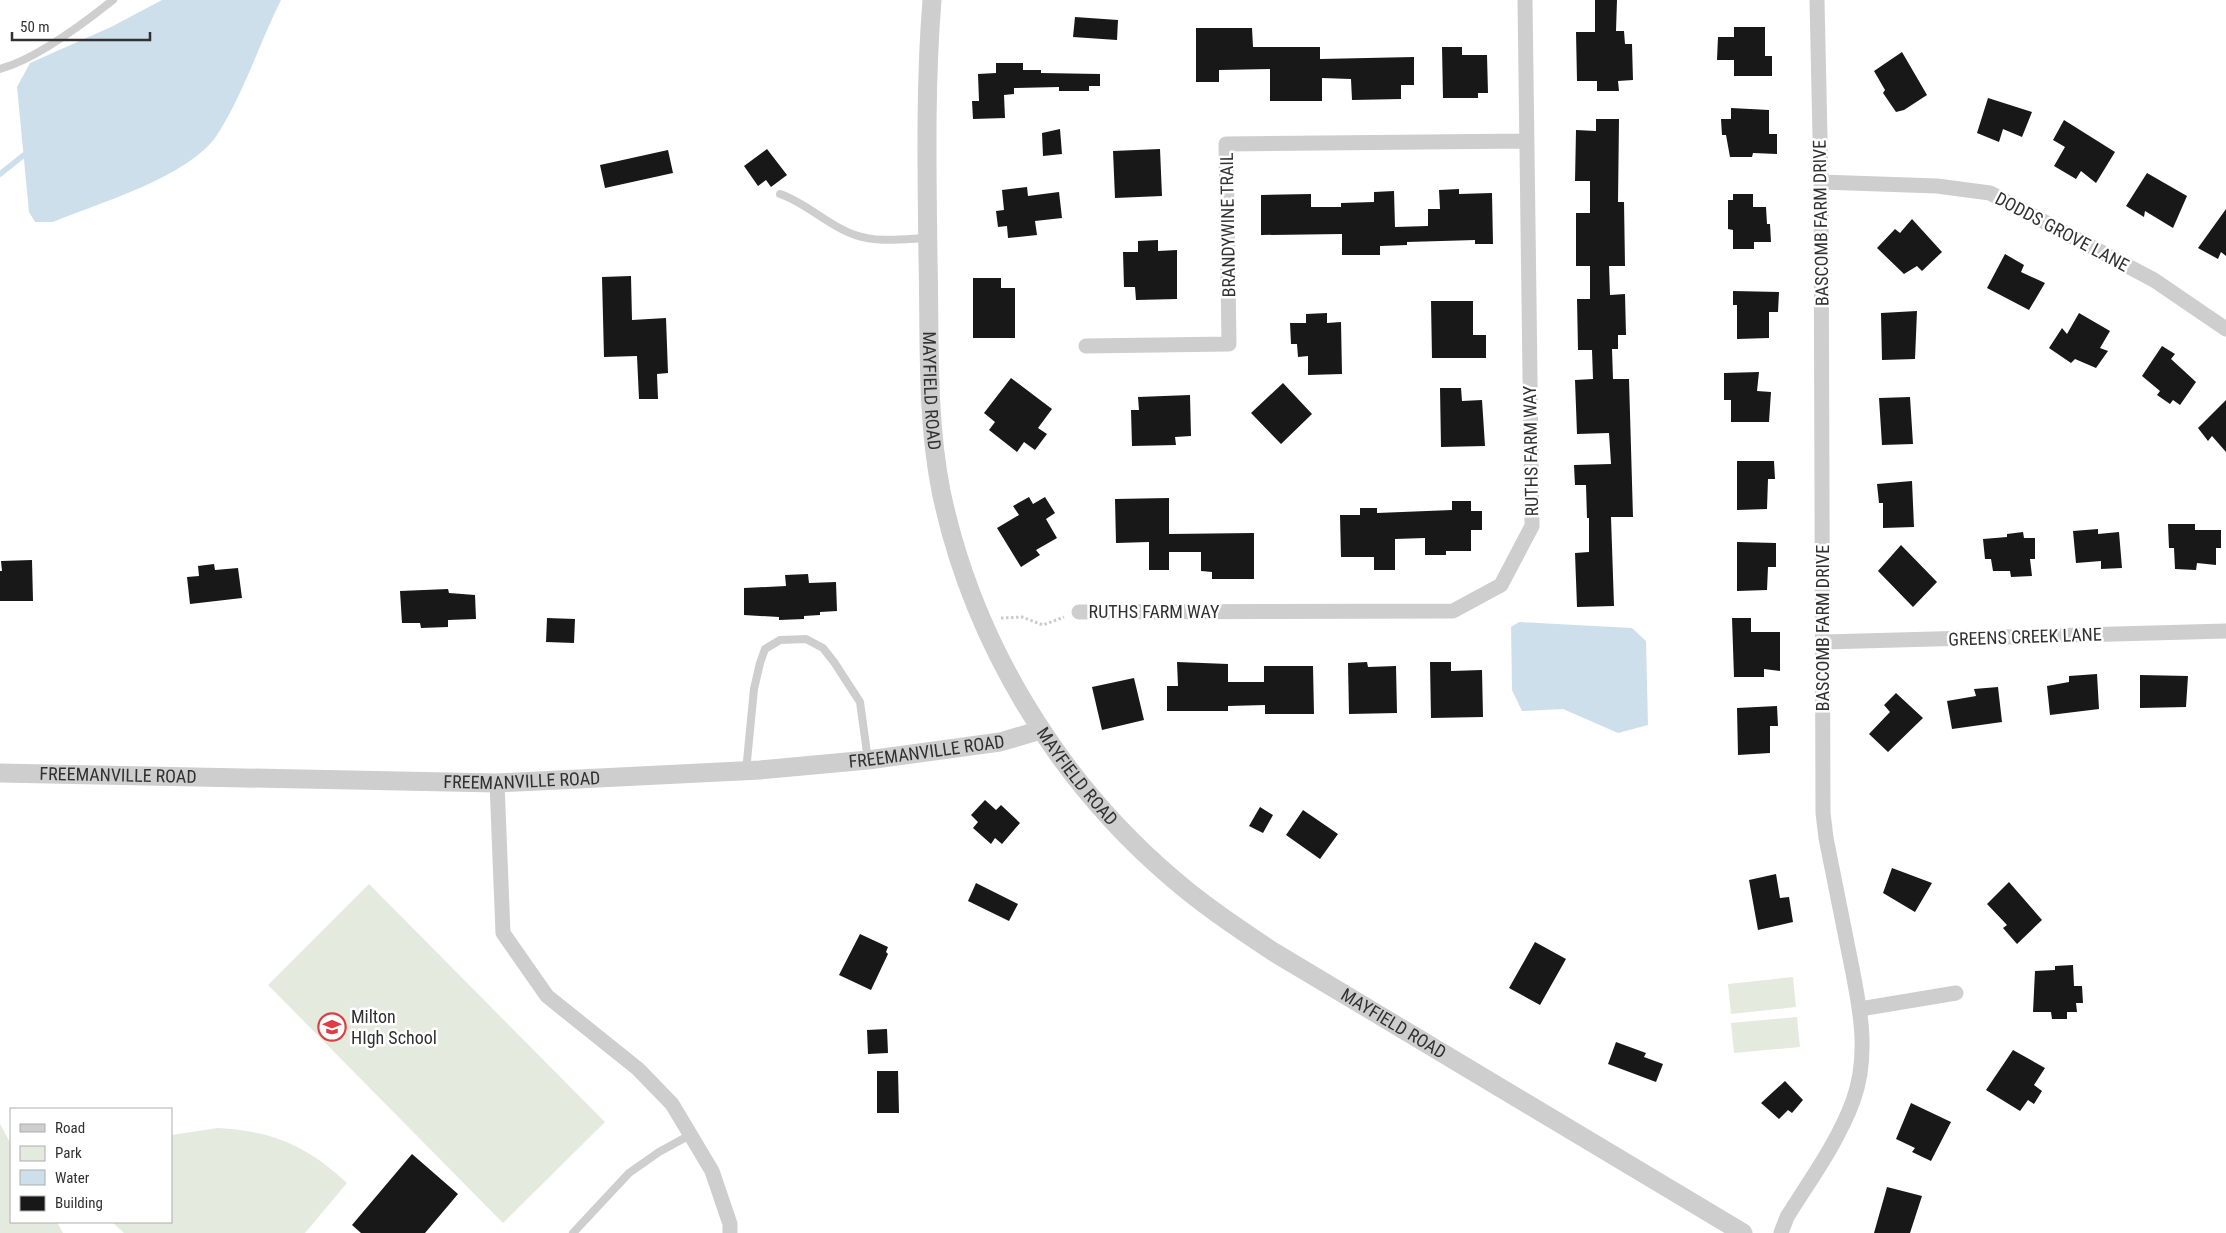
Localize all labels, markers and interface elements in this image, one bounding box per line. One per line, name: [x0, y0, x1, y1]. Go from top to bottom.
scale bar: [12, 10, 150, 42]
text: 50 m: [20, 18, 50, 36]
street label: BASCOMB FARM DRIVE: [1809, 140, 1832, 306]
street label: BRANDYWINE TRAIL: [1216, 152, 1239, 298]
street label: DODDS GROVE LANE: [1992, 187, 2133, 276]
street label: MAYFIELD ROAD: [919, 331, 946, 451]
street label: RUTHS FARM WAY: [1519, 385, 1542, 517]
street label: BASCOMB FARM DRIVE: [1812, 545, 1833, 711]
street label: RUTHS FARM WAY: [1089, 601, 1220, 622]
street label: GREENS CREEK LANE: [1948, 623, 2102, 650]
street label: MAYFIELD ROAD: [1033, 723, 1122, 829]
street label: FREEMANVILLE ROAD: [848, 730, 1006, 772]
street label: FREEMANVILLE ROAD: [39, 763, 197, 787]
street label: FREEMANVILLE ROAD: [443, 767, 601, 793]
street label: MAYFIELD ROAD: [1337, 984, 1450, 1063]
place label: Milton HIgh School: [351, 1006, 437, 1048]
school or university icon: Milton HIgh School: [317, 1012, 347, 1042]
legend: [10, 1108, 172, 1223]
text: Road: [55, 1119, 85, 1137]
text: Park: [55, 1144, 82, 1162]
text: Water: [55, 1169, 90, 1187]
text: Building: [55, 1194, 103, 1212]

